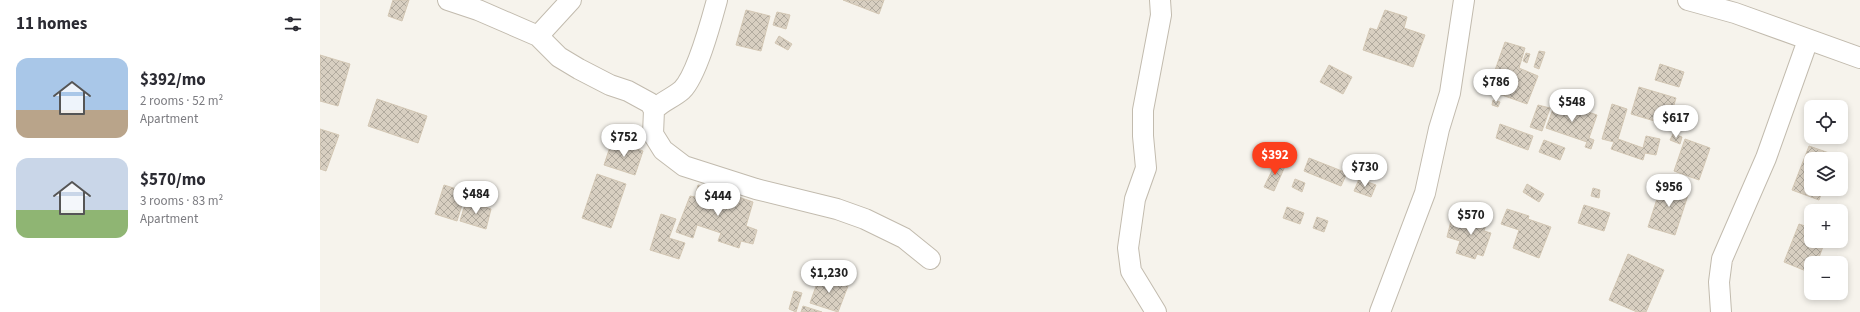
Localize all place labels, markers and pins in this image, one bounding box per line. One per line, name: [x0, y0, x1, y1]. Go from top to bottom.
pin: $786: [1472, 69, 1520, 103]
pin: $548: [1548, 89, 1596, 123]
pin: $617: [1652, 105, 1700, 139]
pin: $752: [600, 124, 648, 158]
pin: $392: [1251, 142, 1299, 176]
pin: $730: [1341, 154, 1389, 188]
pin: $956: [1645, 174, 1693, 208]
pin: $484: [452, 181, 500, 215]
pin: $444: [694, 183, 742, 217]
pin: $570: [1447, 202, 1495, 236]
pin: $1,230: [796, 260, 862, 294]

